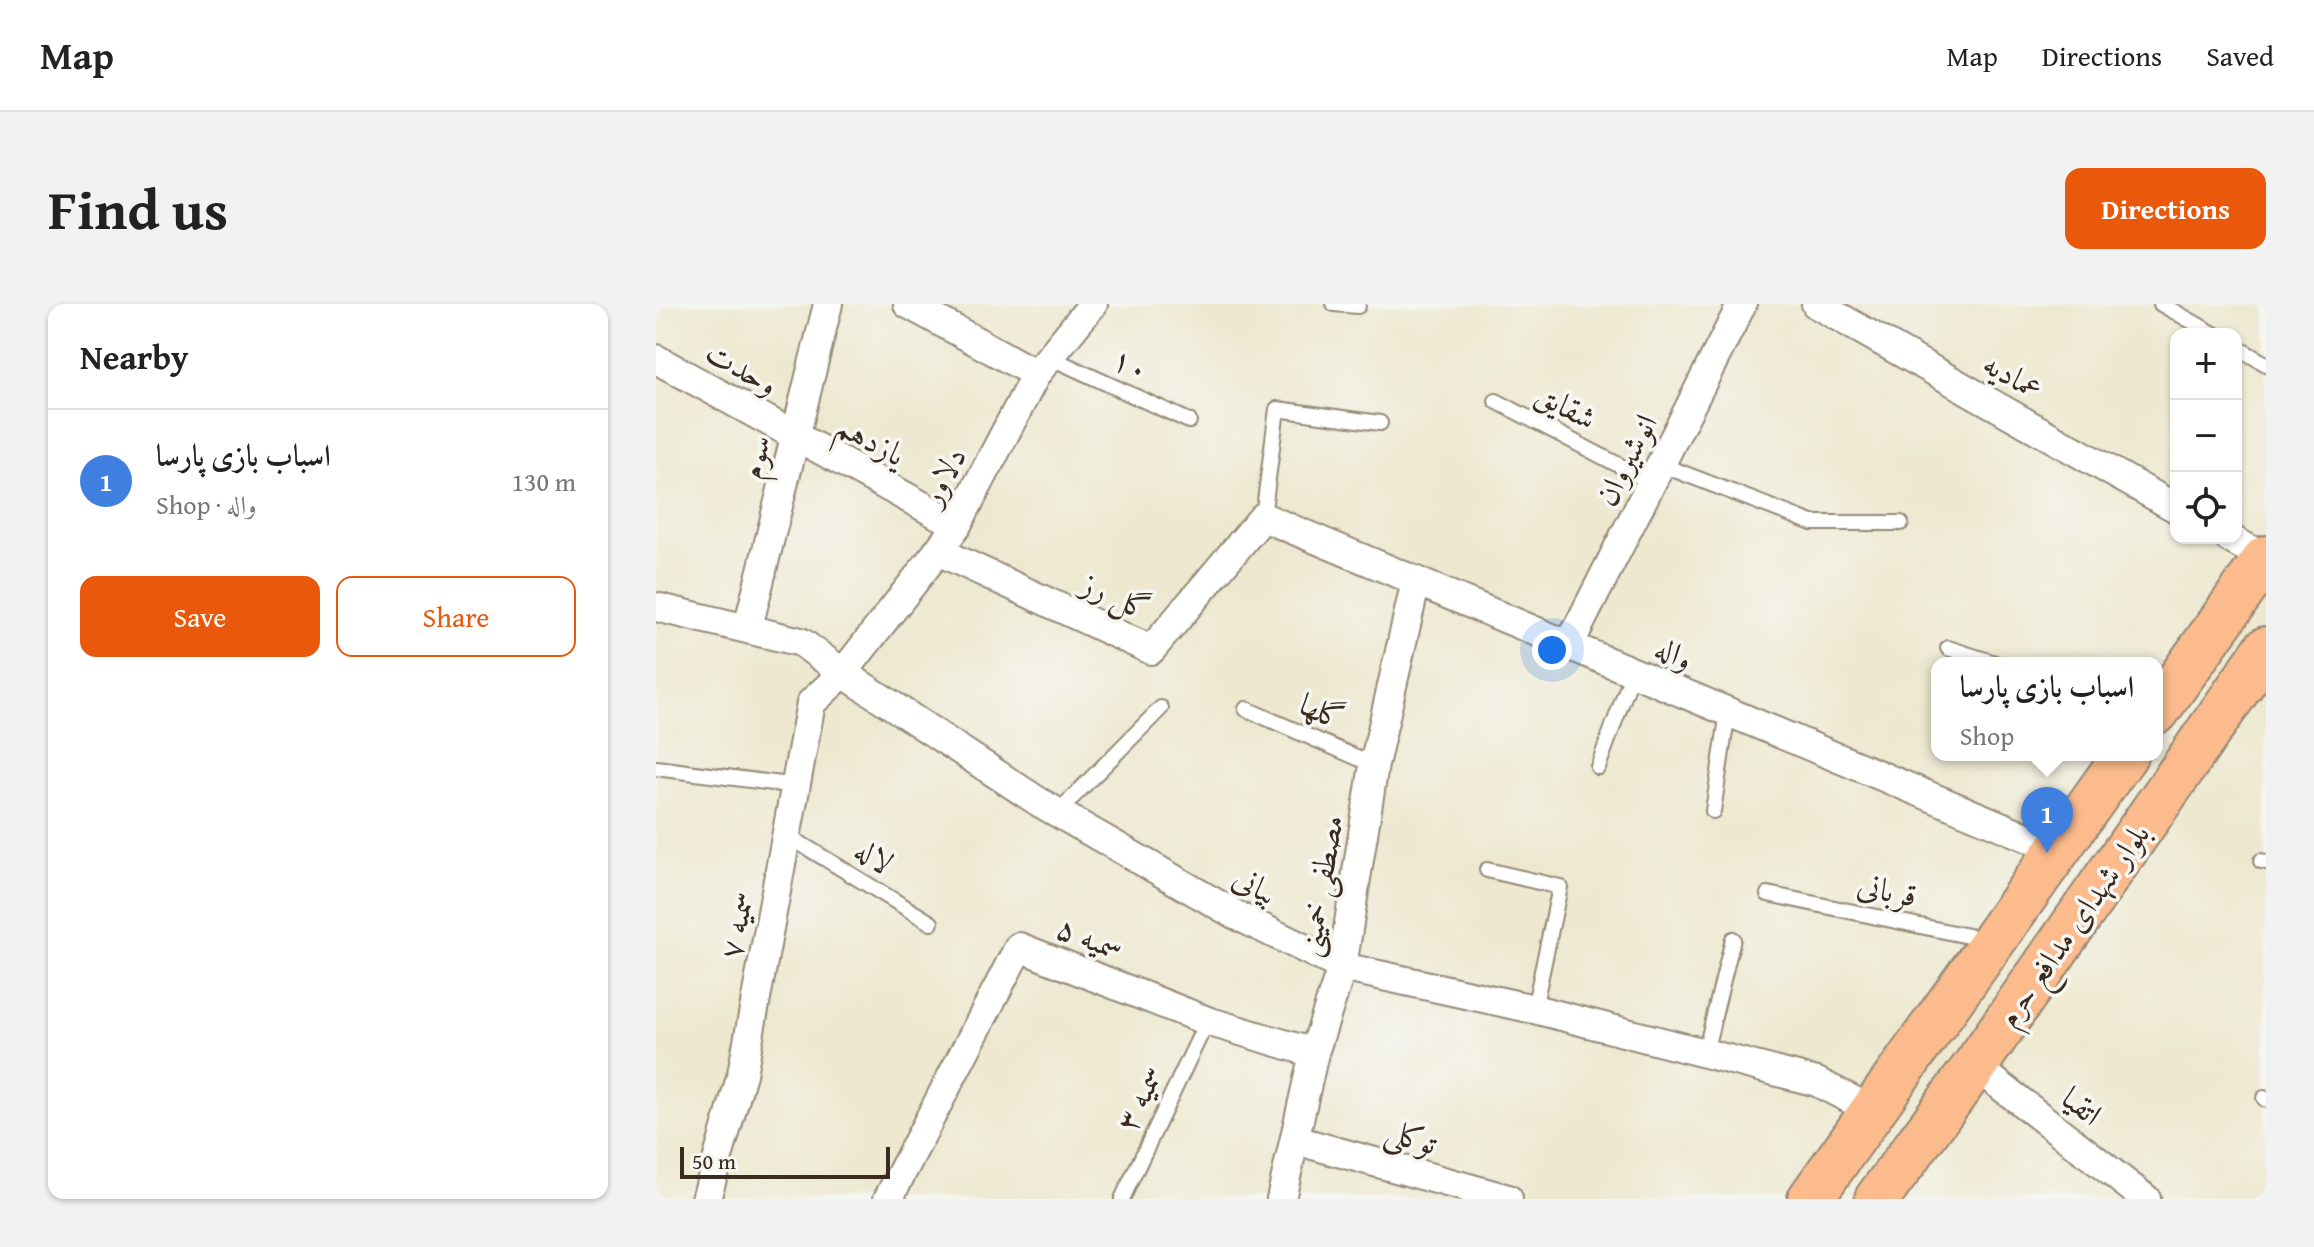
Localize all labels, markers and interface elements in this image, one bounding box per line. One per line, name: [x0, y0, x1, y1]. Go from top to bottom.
text: Map: [40, 27, 114, 83]
text: Map: [1946, 35, 1998, 76]
text: Directions: [2042, 35, 2162, 76]
text: Saved: [2206, 35, 2274, 76]
text: Find us: [48, 167, 228, 250]
button: Directions: [2065, 168, 2266, 249]
street label: وحدت: [697, 328, 787, 407]
map controls: [2170, 328, 2242, 544]
button: +: [2170, 328, 2242, 400]
text: Nearby: [80, 332, 189, 381]
street label: ۱۰: [1104, 334, 1158, 393]
street label: عمادیه: [1974, 340, 2052, 412]
street label: شقایق: [1527, 370, 1605, 441]
button: −: [2170, 400, 2242, 472]
street label: یازدهم: [825, 402, 916, 484]
street label: انوشیروان: [1582, 406, 1669, 514]
street label: سوم: [726, 430, 787, 485]
text: اسباب بازی پارسا: [156, 433, 331, 477]
street label: دلاور: [906, 438, 978, 516]
text: 1: [99, 462, 113, 501]
text: 130 m: [511, 462, 576, 501]
button: locate: [2170, 472, 2242, 544]
text: Shop · واله: [156, 485, 257, 524]
street label: گل رز: [1072, 558, 1158, 632]
button: Save: [80, 576, 320, 657]
button: Share: [336, 576, 576, 657]
street label: واله: [1648, 624, 1700, 681]
your location: [1532, 630, 1572, 670]
popup: [1931, 657, 2163, 761]
text: اسباب بازی پارسا: [1960, 664, 2134, 708]
street label: گلها: [1292, 680, 1352, 741]
text: Shop: [1960, 716, 2014, 755]
pin: 1: [2021, 787, 2073, 853]
street label: مصطفی خمینی: [1284, 811, 1355, 961]
street label: بلوار شهدای مدافع حرم: [1985, 813, 2165, 1040]
street label: لاله: [846, 826, 903, 885]
street label: بیانی: [1225, 853, 1286, 916]
street label: قربانی: [1853, 860, 1921, 919]
street label: سمیه ۷: [706, 887, 765, 963]
street label: سمیه ۵: [1050, 903, 1130, 972]
street label: سمیه ۳: [1103, 1057, 1174, 1139]
street label: اتقیا: [2052, 1075, 2113, 1137]
street label: توکلی: [1379, 1107, 1444, 1168]
scale bar: [680, 1143, 890, 1179]
text: 50 m: [692, 1145, 736, 1177]

